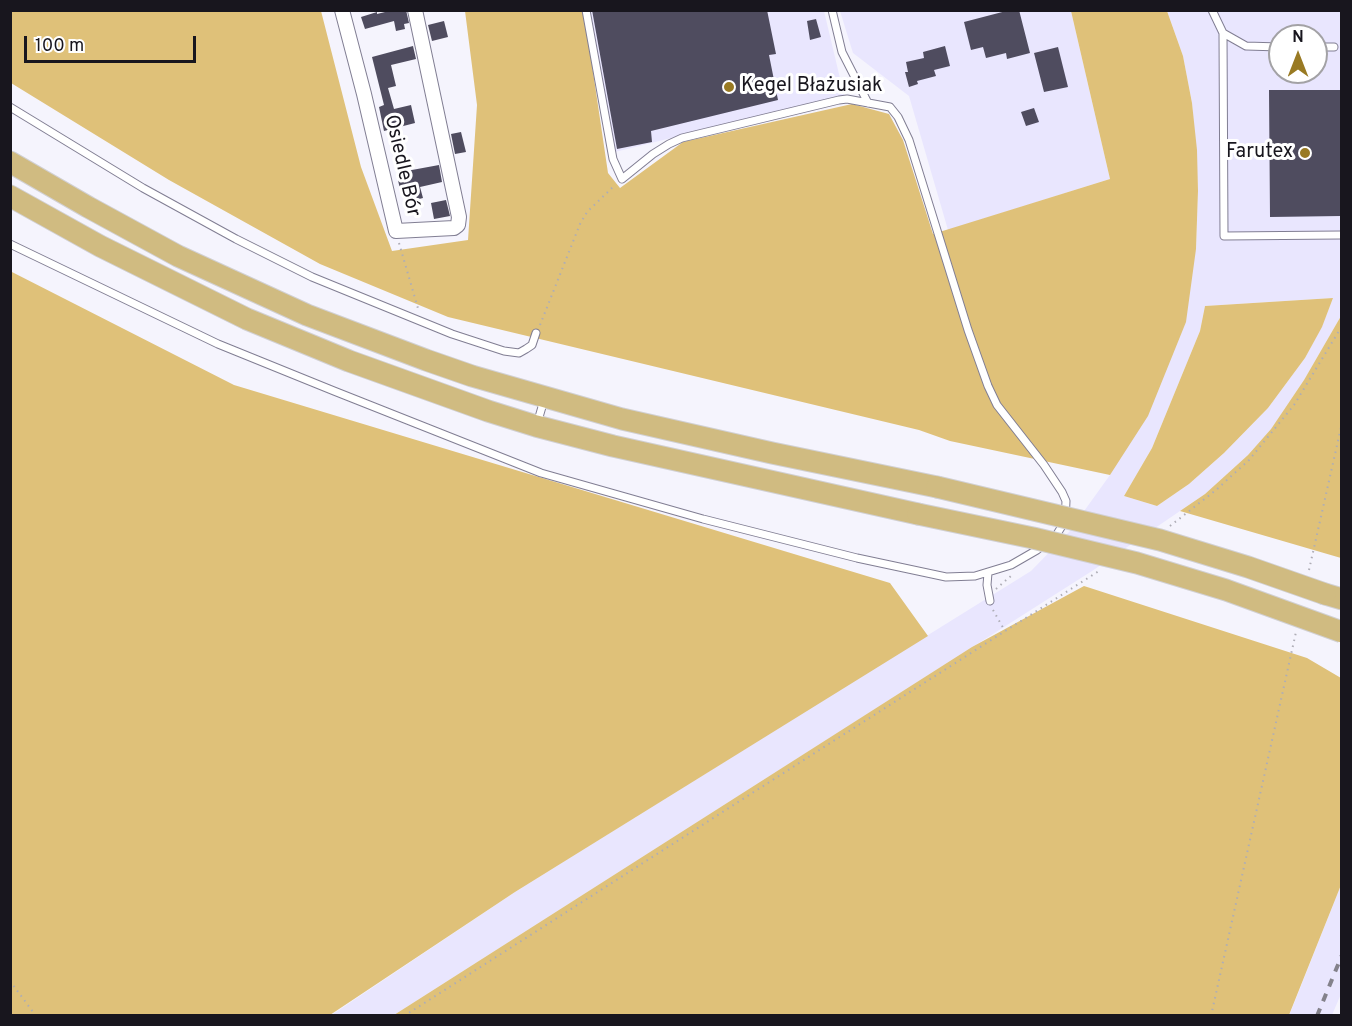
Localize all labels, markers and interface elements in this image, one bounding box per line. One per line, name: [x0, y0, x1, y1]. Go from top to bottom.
scale bar: [27, 24, 200, 62]
north arrow: [1268, 24, 1328, 84]
text: N: [1292, 28, 1304, 48]
text: 100 m: [35, 35, 84, 58]
place label: Kegel Błażusiak: [741, 75, 883, 99]
marker: Kegel Błażusiak: [722, 80, 736, 94]
street label: Osiedle Bór: [378, 113, 424, 219]
place label: Farutex: [1226, 141, 1293, 165]
marker: Farutex: [1298, 146, 1312, 160]

